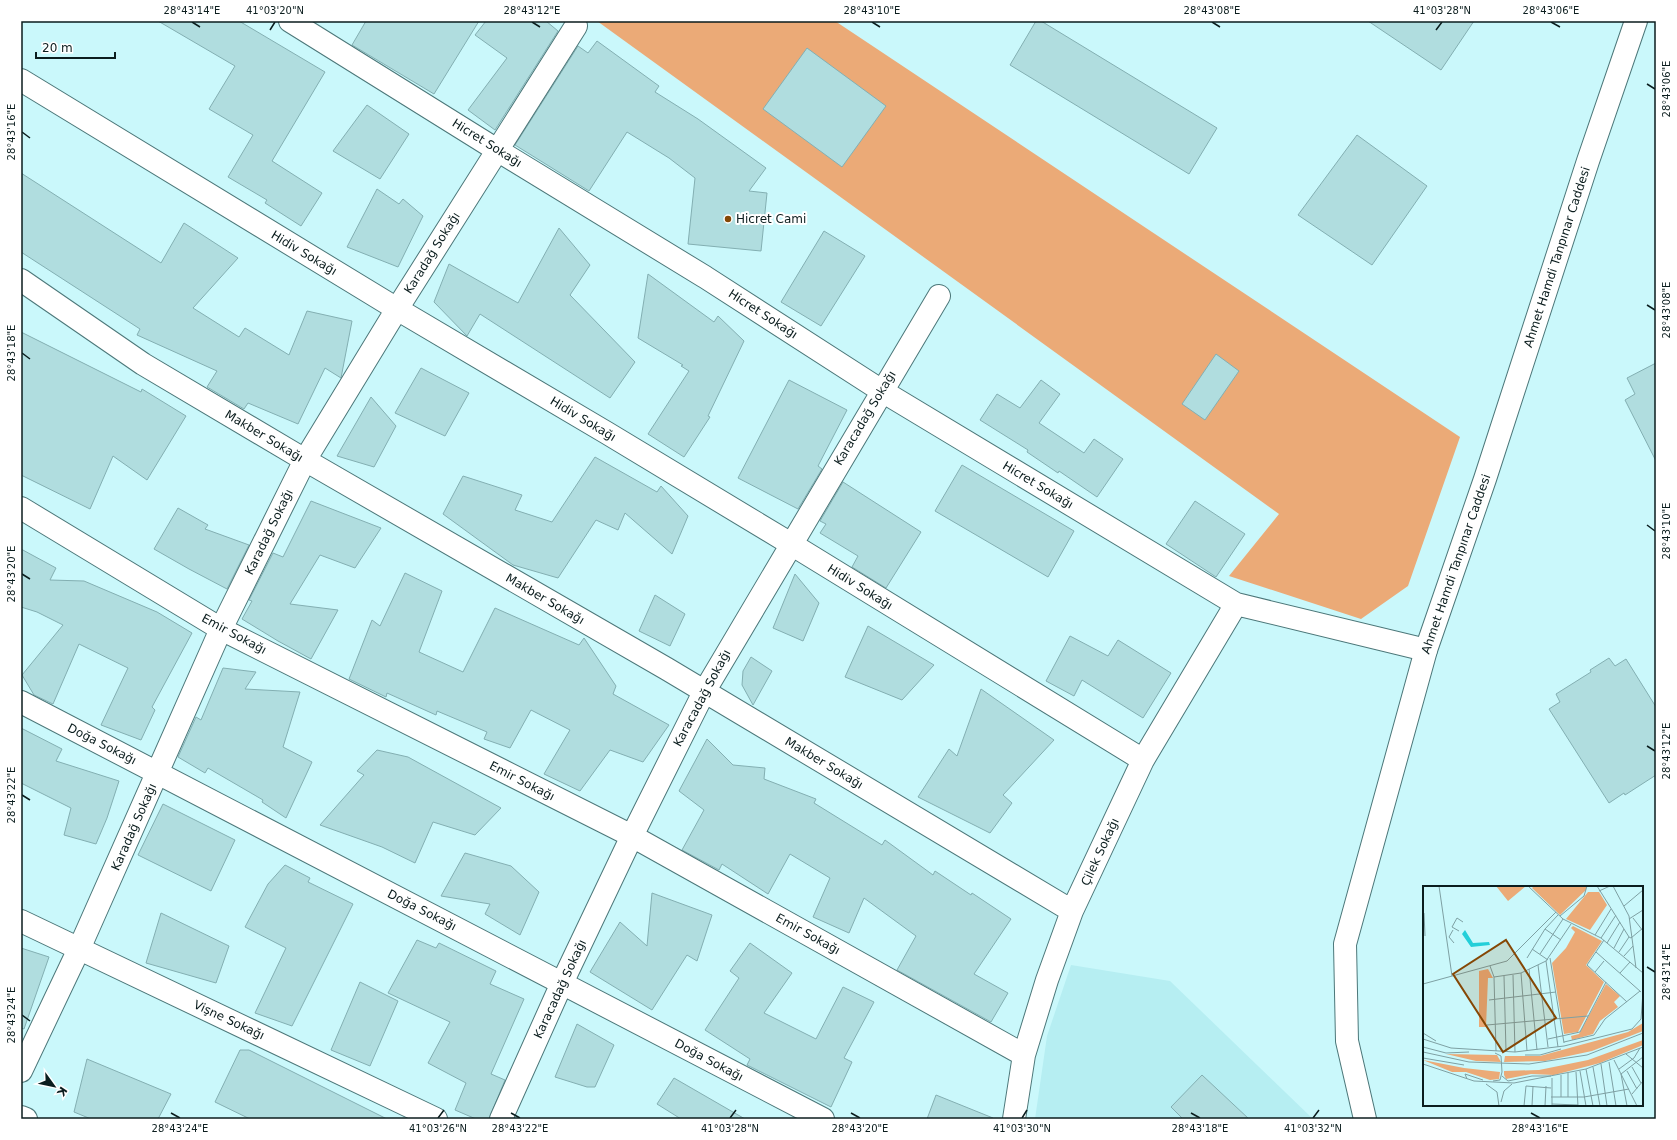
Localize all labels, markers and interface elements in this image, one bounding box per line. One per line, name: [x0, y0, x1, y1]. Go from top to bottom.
text: 28°43'14"E: [164, 5, 220, 16]
text: 41°03'20"N: [246, 5, 304, 16]
text: 28°43'12"E: [504, 5, 560, 16]
text: 28°43'10"E: [844, 5, 900, 16]
text: 28°43'08"E: [1184, 5, 1240, 16]
text: 41°03'28"N: [1413, 5, 1471, 16]
text: 28°43'06"E: [1523, 5, 1579, 16]
scale bar: [36, 34, 115, 60]
text: 20 m: [42, 41, 73, 55]
text: 28°43'06"E: [1661, 61, 1672, 117]
text: 28°43'16"E: [6, 104, 17, 160]
street label: Hicret Sokağı: [450, 116, 524, 170]
street label: Ahmet Hamdi Tanpınar Caddesi: [1521, 165, 1593, 349]
street label: Karadağ Sokağı: [401, 210, 463, 296]
place label: Hicret Cami: [736, 212, 806, 226]
marker: Hicret Cami: [723, 214, 733, 224]
street label: Hidiv Sokağı: [269, 228, 339, 278]
text: 28°43'08"E: [1661, 282, 1672, 338]
street label: Hicret Sokağı: [726, 286, 800, 342]
text: 28°43'18"E: [6, 325, 17, 381]
street label: Karacadağ Sokağı: [831, 368, 899, 468]
street label: Hidiv Sokağı: [548, 394, 618, 444]
street label: Makber Sokağı: [223, 407, 305, 465]
street label: Hicret Sokağı: [1000, 459, 1076, 511]
street label: Ahmet Hamdi Tanpınar Caddesi: [1419, 472, 1493, 656]
street label: Karadağ Sokağı: [242, 487, 296, 577]
text: 28°43'10"E: [1661, 503, 1672, 559]
text: 28°43'20"E: [6, 546, 17, 602]
street label: Hidiv Sokağı: [825, 561, 895, 613]
street label: Makber Sokağı: [503, 571, 587, 627]
street label: Emir Sokağı: [199, 611, 269, 657]
street label: Karacadağ Sokağı: [671, 647, 733, 749]
street label: Doğa Sokağı: [65, 721, 139, 767]
text: 28°43'12"E: [1661, 723, 1672, 779]
street label: Makber Sokağı: [783, 734, 865, 792]
street label: Emir Sokağı: [487, 759, 557, 803]
text: 28°43'22"E: [6, 767, 17, 823]
street label: Karadağ Sokağı: [109, 781, 159, 873]
street label: Çilek Sokağı: [1078, 816, 1122, 888]
inset map: [1423, 886, 1643, 1106]
street label: Doğa Sokağı: [385, 887, 459, 933]
street label: Emir Sokağı: [773, 911, 843, 957]
street label: Karacadağ Sokağı: [531, 937, 589, 1041]
text: 28°43'14"E: [1661, 944, 1672, 1000]
text: 28°43'24"E: [6, 987, 17, 1043]
street label: Vişne Sokağı: [191, 998, 267, 1042]
street label: Doğa Sokağı: [672, 1036, 746, 1084]
north arrow: [34, 1066, 74, 1106]
text: K: [54, 1084, 70, 1099]
text: 28°43'24"E: [152, 1123, 208, 1134]
text: 41°03'26"N: [409, 1123, 467, 1134]
text: 28°43'22"E: [492, 1123, 548, 1134]
text: 41°03'28"N: [701, 1123, 759, 1134]
text: 28°43'20"E: [832, 1123, 888, 1134]
text: 41°03'30"N: [993, 1123, 1051, 1134]
text: 28°43'18"E: [1172, 1123, 1228, 1134]
text: 41°03'32"N: [1284, 1123, 1342, 1134]
text: 28°43'16"E: [1512, 1123, 1568, 1134]

